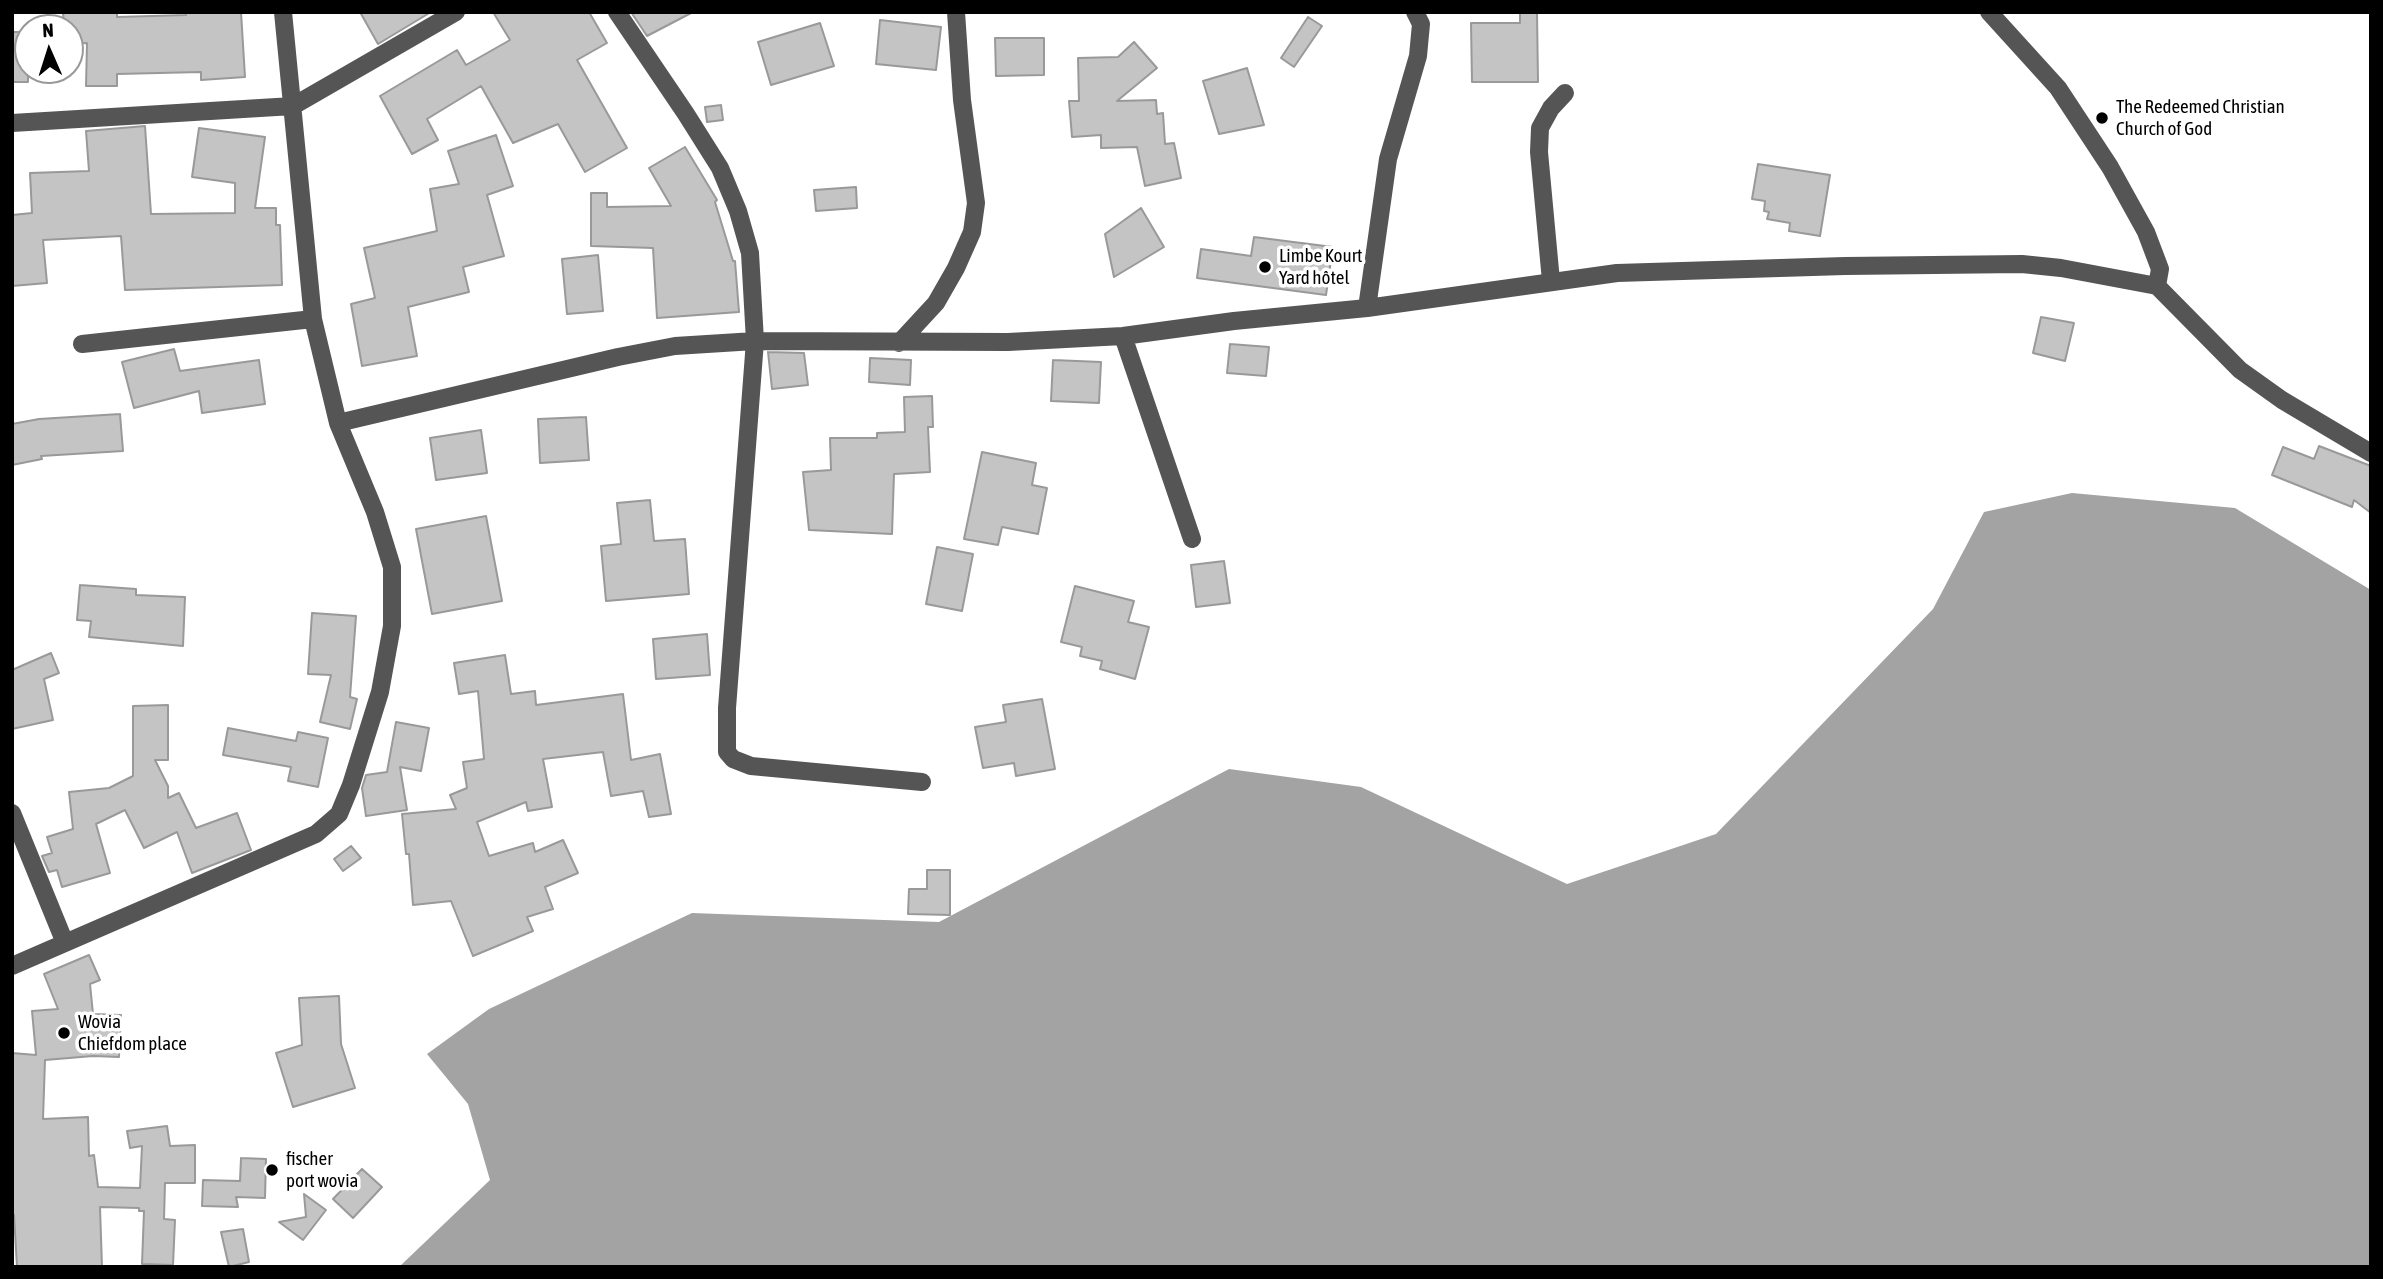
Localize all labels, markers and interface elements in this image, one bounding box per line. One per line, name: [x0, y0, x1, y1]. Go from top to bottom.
north arrow: [14, 14, 84, 84]
text: N: [42, 19, 54, 41]
place label: The Redeemed Christian Church of God: [2116, 96, 2285, 140]
marker: The Redeemed Christian Church of God: [2094, 110, 2110, 126]
place label: Limbe Kourt Yard hôtel: [1279, 245, 1363, 289]
marker: Limbe Kourt Yard hôtel: [1257, 259, 1273, 275]
place label: Wovia Chiefdom place: [78, 1011, 187, 1055]
marker: Wovia Chiefdom place: [56, 1025, 72, 1041]
place label: fischer port wovia: [286, 1148, 358, 1192]
marker: fischer port wovia: [264, 1162, 280, 1178]

